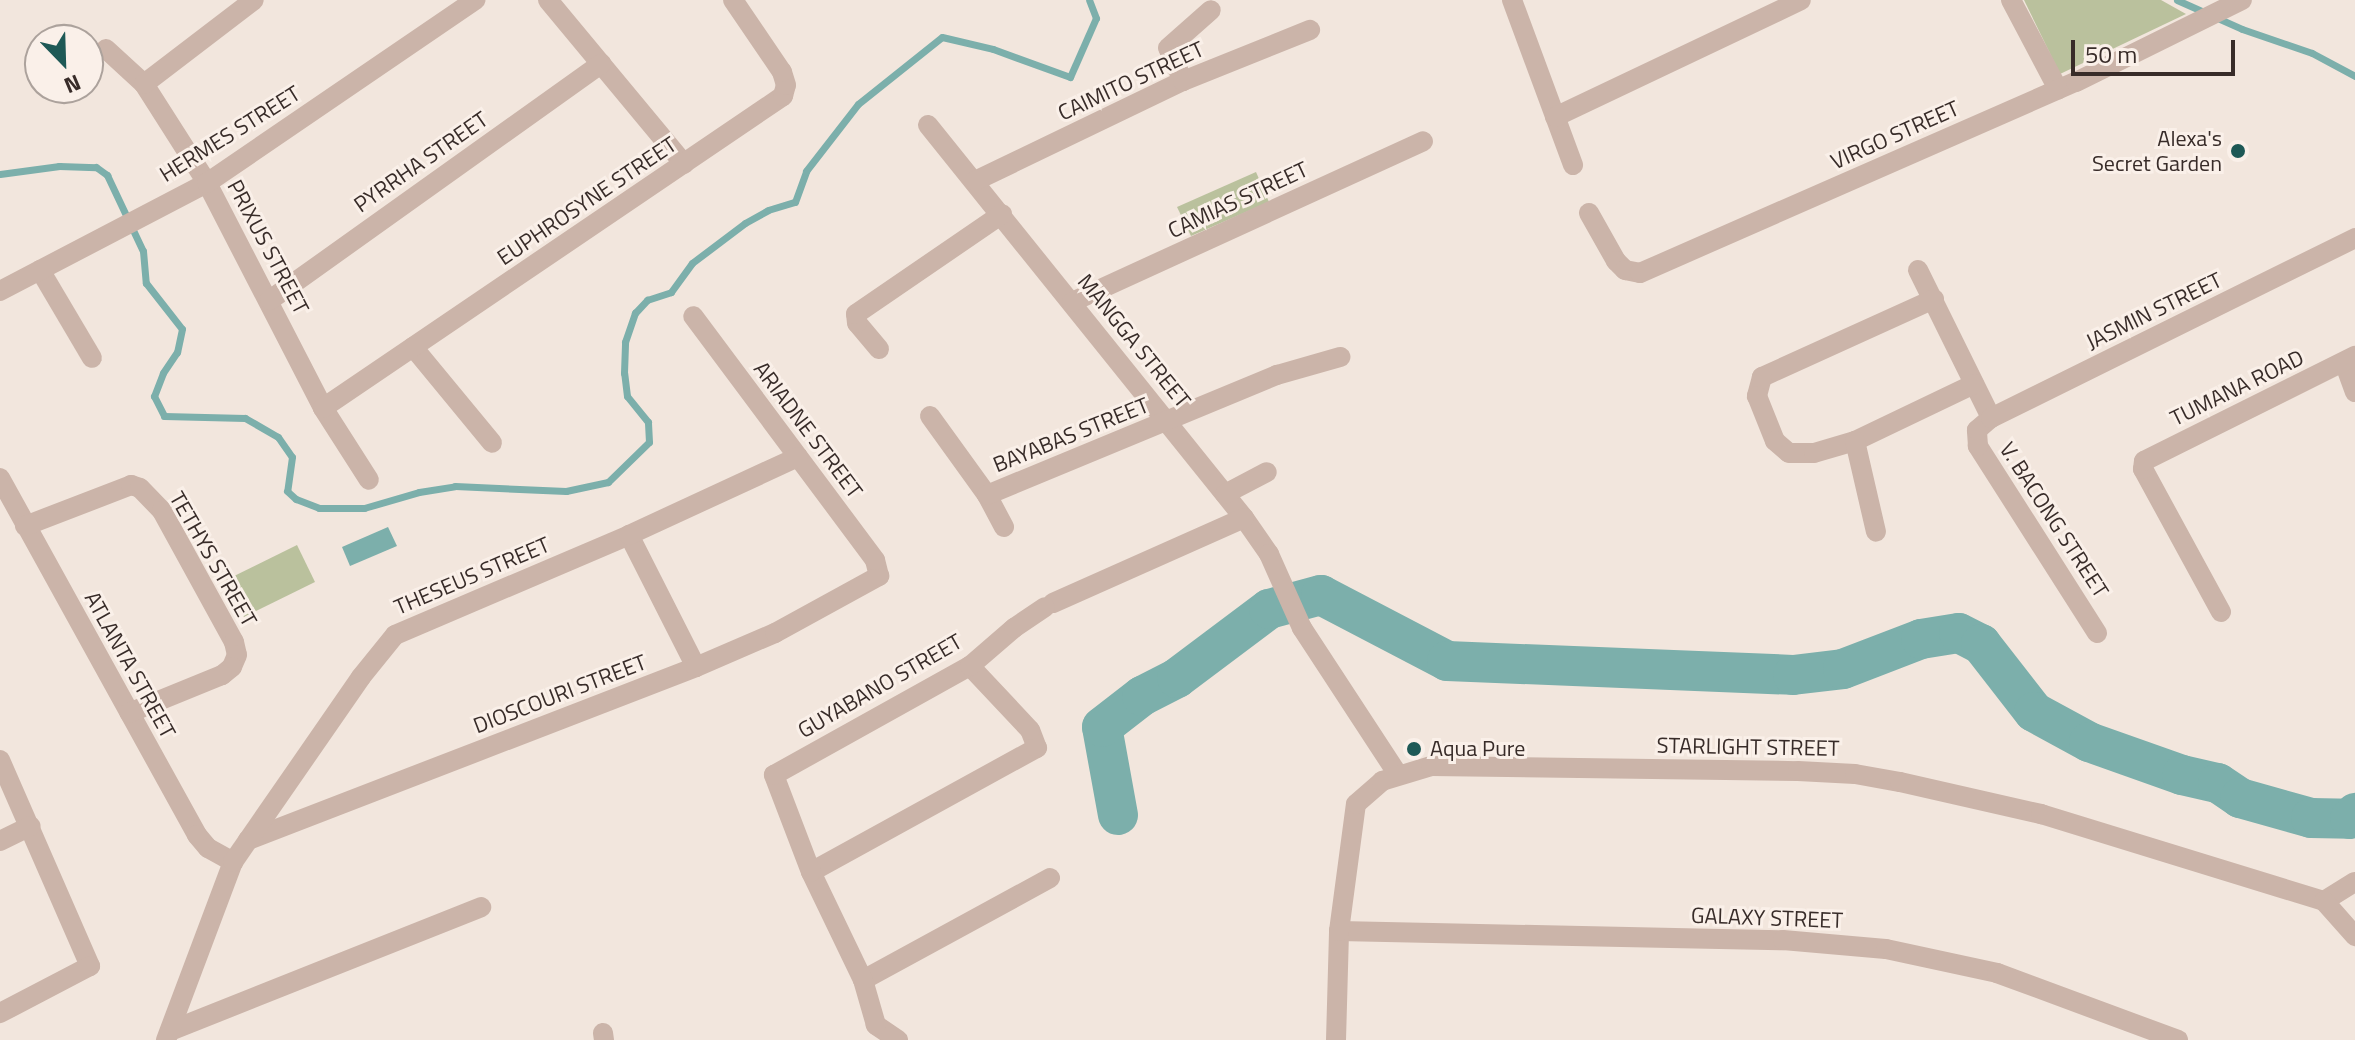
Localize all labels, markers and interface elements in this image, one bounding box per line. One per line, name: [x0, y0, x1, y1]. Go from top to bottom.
north arrow: [24, 24, 104, 104]
scale bar: [2075, 24, 2239, 74]
street label: CAIMITO STREET: [1054, 36, 1208, 126]
text: 50 m: [2085, 36, 2137, 72]
text: N: [59, 66, 86, 103]
street label: HERMES STREET: [155, 80, 305, 188]
street label: VIRGO STREET: [1827, 95, 1963, 175]
street label: PYRRHA STREET: [349, 106, 493, 218]
place label: Alexa's Secret Garden: [2092, 125, 2222, 176]
street label: EUPHROSYNE STREET: [492, 131, 682, 271]
marker: Alexa's Secret Garden: [2229, 142, 2247, 160]
street label: CAMIAS STREET: [1164, 156, 1312, 244]
street label: PRIXUS STREET: [222, 175, 314, 319]
street label: JASMIN STREET: [2082, 267, 2226, 355]
street label: MANGGA STREET: [1072, 269, 1196, 413]
street label: TUMANA ROAD: [2166, 344, 2308, 432]
street label: ARIADNE STREET: [748, 356, 868, 504]
street label: BAYABAS STREET: [989, 392, 1153, 478]
street label: V. BACONG STREET: [1994, 437, 2114, 603]
street label: TETHYS STREET: [164, 487, 262, 631]
street label: THESEUS STREET: [390, 531, 554, 621]
street label: ATLANTA STREET: [79, 587, 181, 743]
street label: GUYABANO STREET: [793, 628, 967, 744]
street label: DIOSCOURI STREET: [470, 649, 650, 739]
street label: STARLIGHT STREET: [1656, 732, 1840, 762]
place label: Aqua Pure: [1430, 736, 1525, 762]
marker: Aqua Pure: [1405, 740, 1423, 758]
street label: GALAXY STREET: [1690, 902, 1844, 934]

